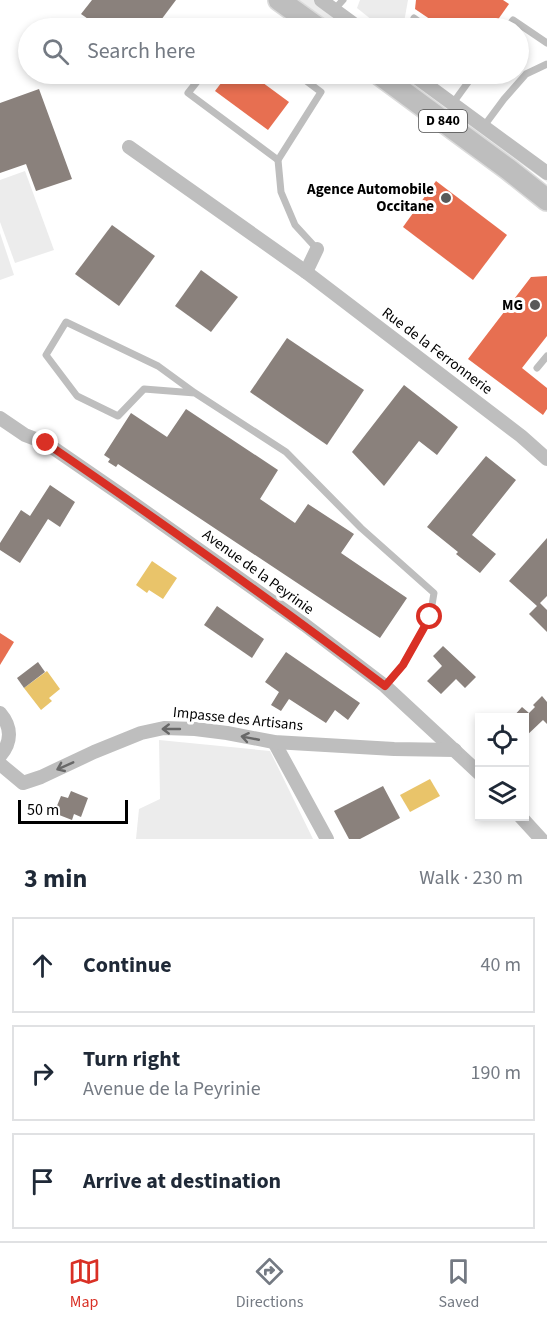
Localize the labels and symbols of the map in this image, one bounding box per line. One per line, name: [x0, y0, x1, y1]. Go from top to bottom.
road number: D 840: [419, 110, 467, 132]
place label: Agence Automobile Occitane: [306, 179, 434, 217]
marker: Agence Automobile Occitane: [439, 191, 453, 205]
place label: MG: [502, 295, 523, 316]
marker: MG: [528, 298, 542, 312]
street label: Rue de la Ferronnerie: [377, 302, 497, 400]
route end: [32, 429, 58, 455]
street label: Avenue de la Peyrinie: [198, 524, 318, 620]
route start: [416, 603, 442, 629]
street label: Impasse des Artisans: [172, 702, 304, 736]
one-way arrow: [161, 723, 181, 735]
one-way arrow: [241, 732, 260, 743]
one-way arrow: [56, 761, 74, 773]
scale bar: [18, 797, 128, 824]

